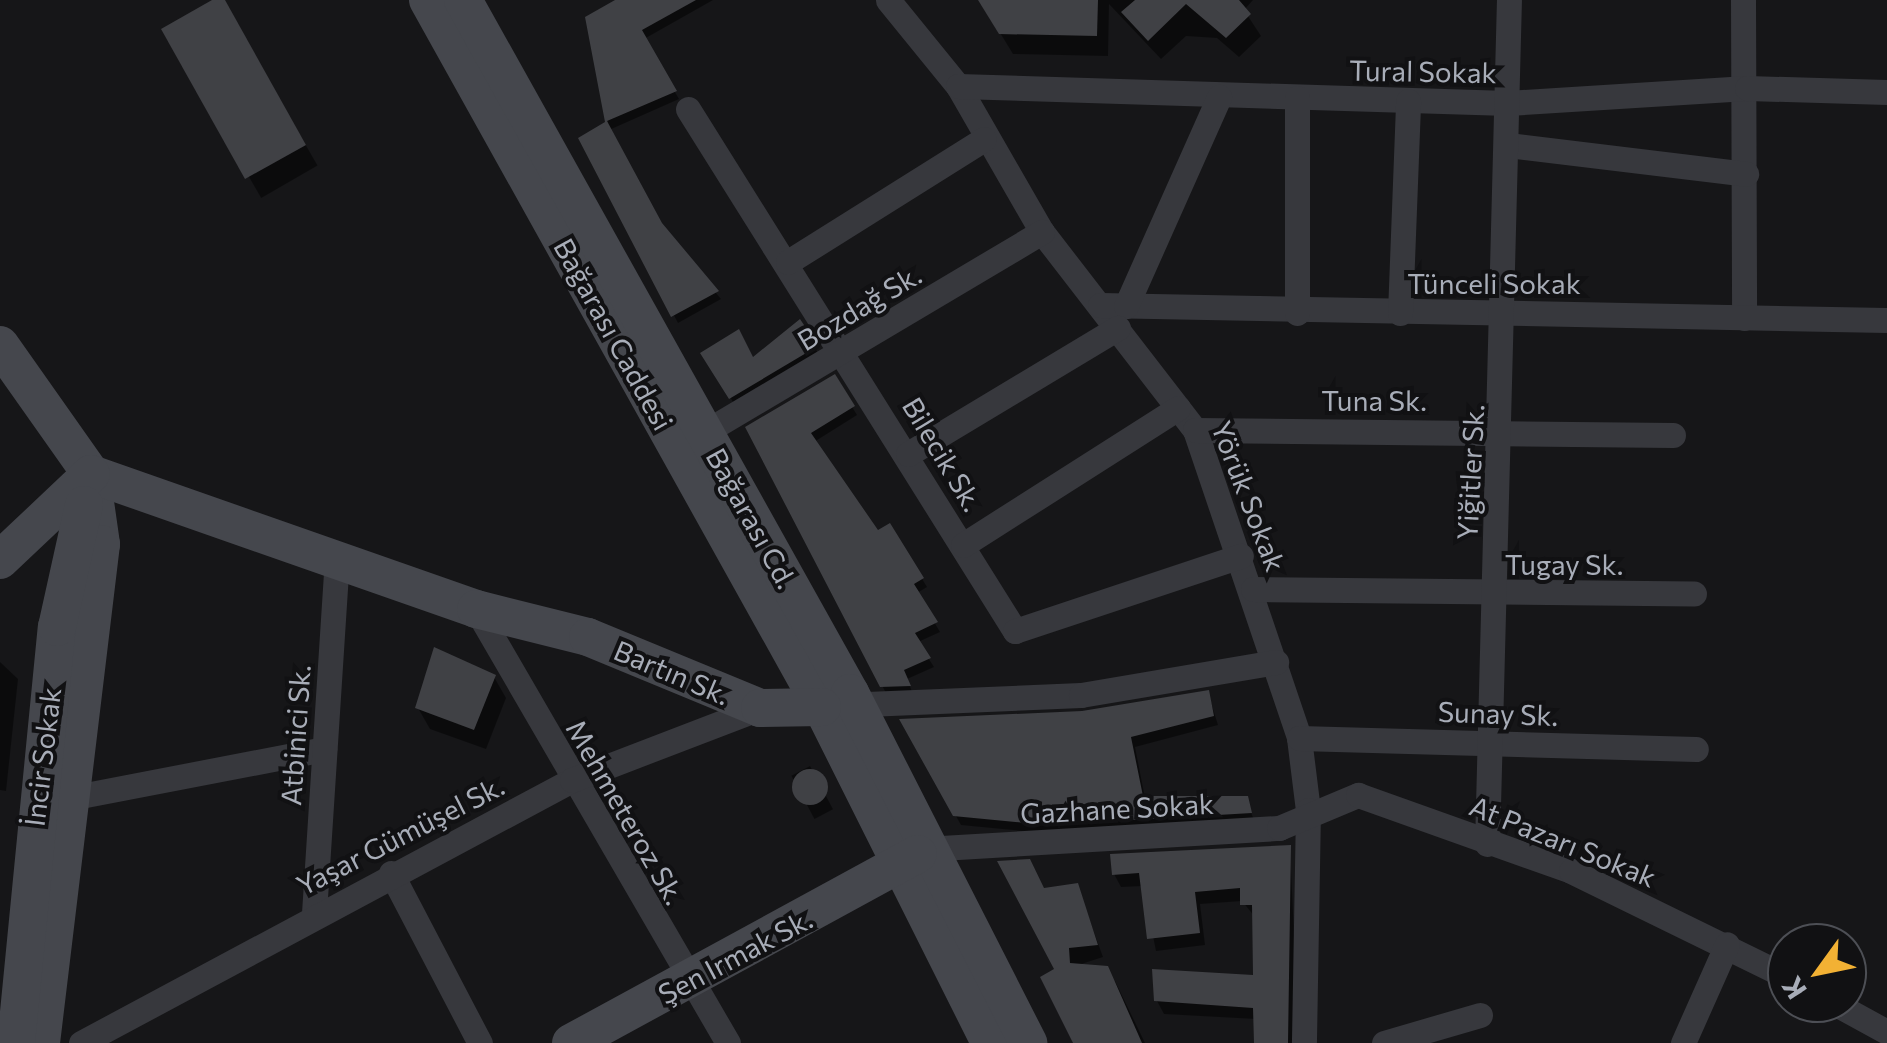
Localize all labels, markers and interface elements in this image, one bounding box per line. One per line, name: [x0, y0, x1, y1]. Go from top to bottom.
street label: Tural Sokak: [1349, 53, 1497, 89]
street label: Bağarası Caddesi: [547, 232, 681, 436]
street label: Bozdağ Sk.: [791, 257, 927, 357]
street label: Tünceli Sokak: [1407, 266, 1581, 300]
street label: Tuna Sk.: [1321, 383, 1427, 417]
street label: Bilecik Sk.: [896, 391, 990, 517]
street label: Yiğitler Sk.: [1450, 403, 1490, 541]
street label: Yörük Sokak: [1205, 416, 1293, 576]
street label: Bağarası Cd.: [700, 442, 804, 594]
street label: Tugay Sk.: [1505, 547, 1623, 581]
street label: Bartın Sk.: [609, 633, 735, 711]
street label: Atbinici Sk.: [273, 663, 317, 807]
street label: İncir Sokak: [17, 686, 67, 828]
street label: Sunay Sk.: [1437, 694, 1559, 732]
street label: Mehmeteroz Sk.: [560, 714, 692, 910]
street label: Yaşar Gümüşel Sk.: [291, 768, 509, 902]
street label: Gazhane Sokak: [1019, 786, 1215, 830]
street label: At Pazarı Sokak: [1465, 788, 1661, 894]
street label: Şen Irmak Sk.: [652, 901, 818, 1011]
north arrow: [1767, 923, 1867, 1023]
text: K: [1774, 971, 1813, 1006]

